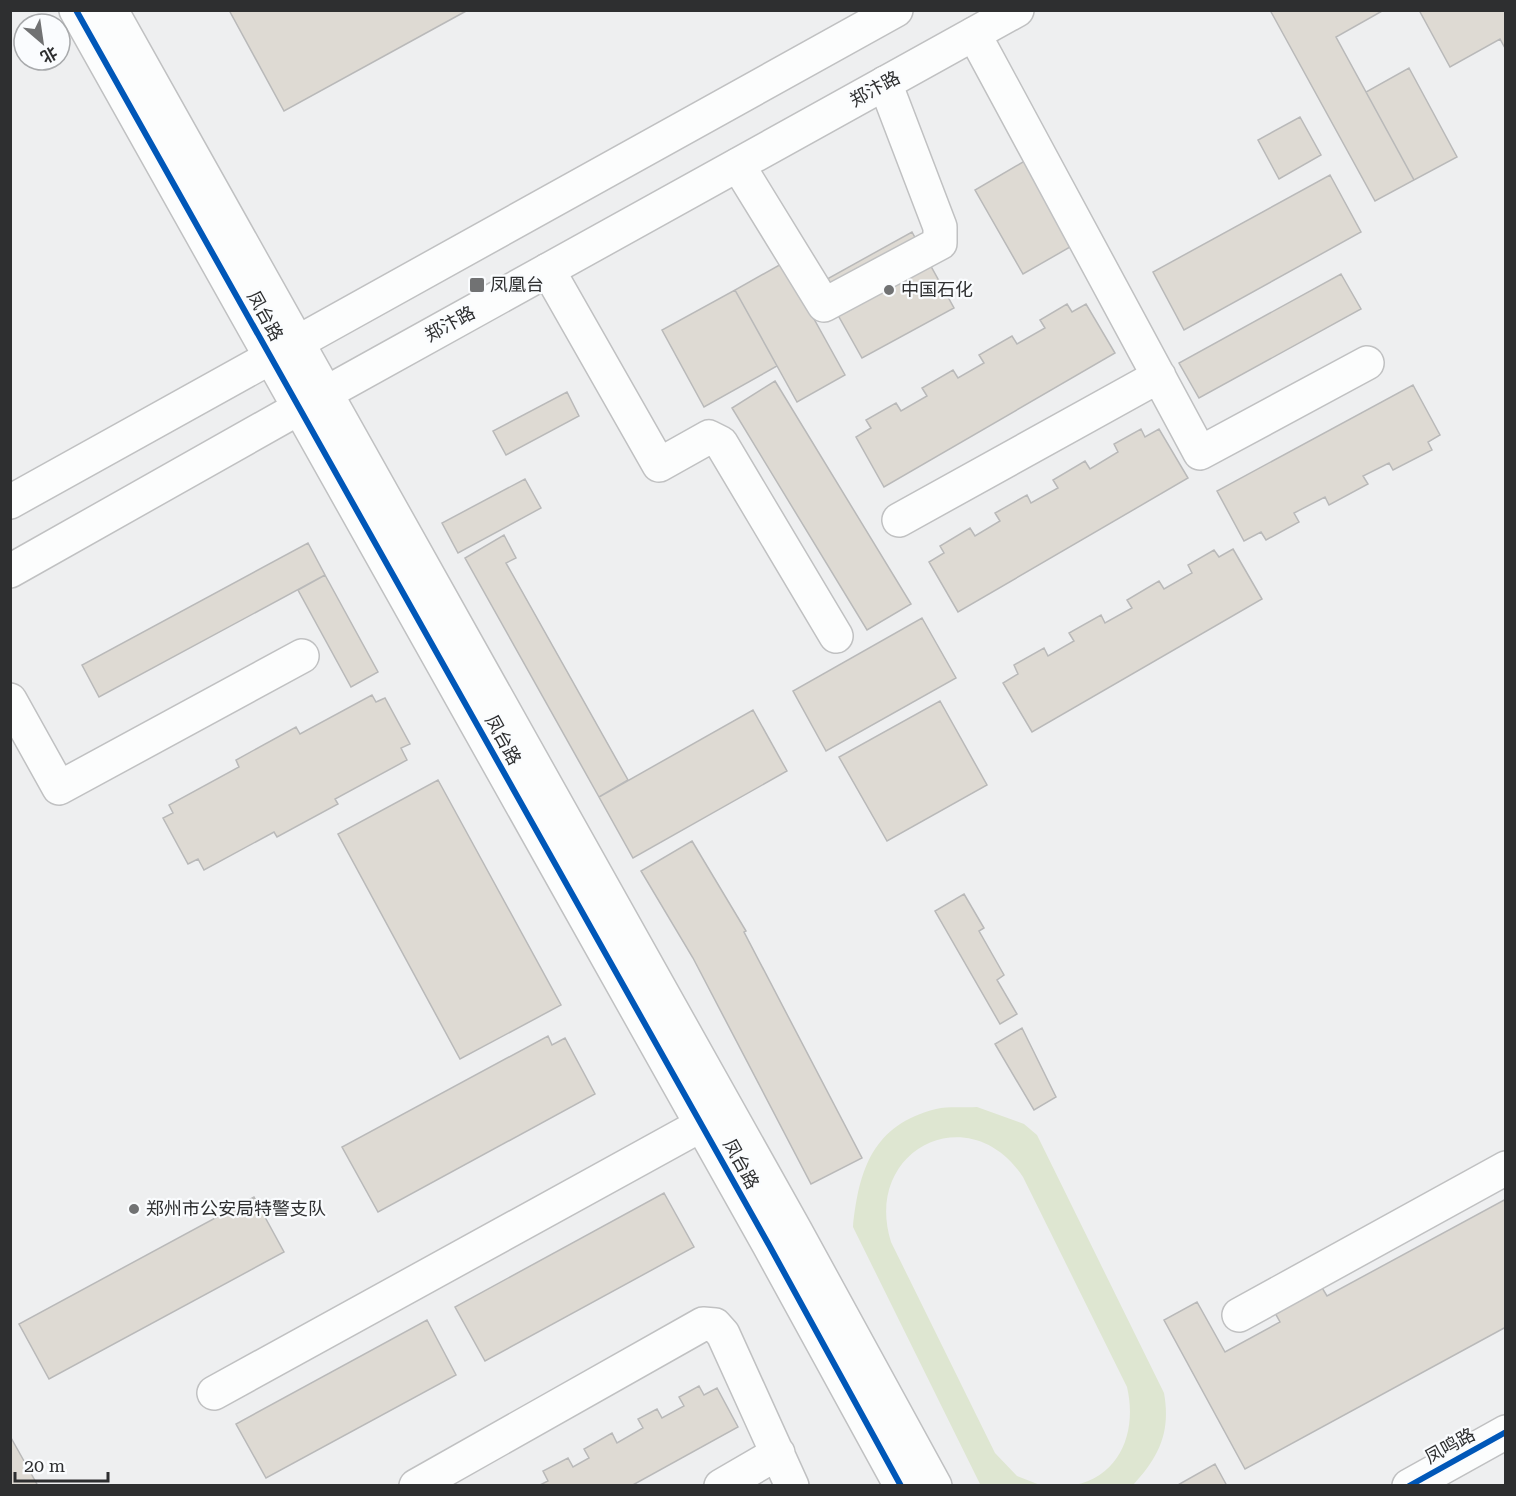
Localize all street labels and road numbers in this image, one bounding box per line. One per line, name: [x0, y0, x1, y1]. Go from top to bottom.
street label: 郑汴路: [846, 66, 903, 111]
street label: 凤台路: [243, 287, 288, 344]
street label: 郑汴路: [421, 301, 478, 346]
street label: 凤台路: [481, 711, 526, 768]
street label: 凤台路: [719, 1135, 764, 1192]
street label: 凤鸣路: [1421, 1423, 1478, 1468]

